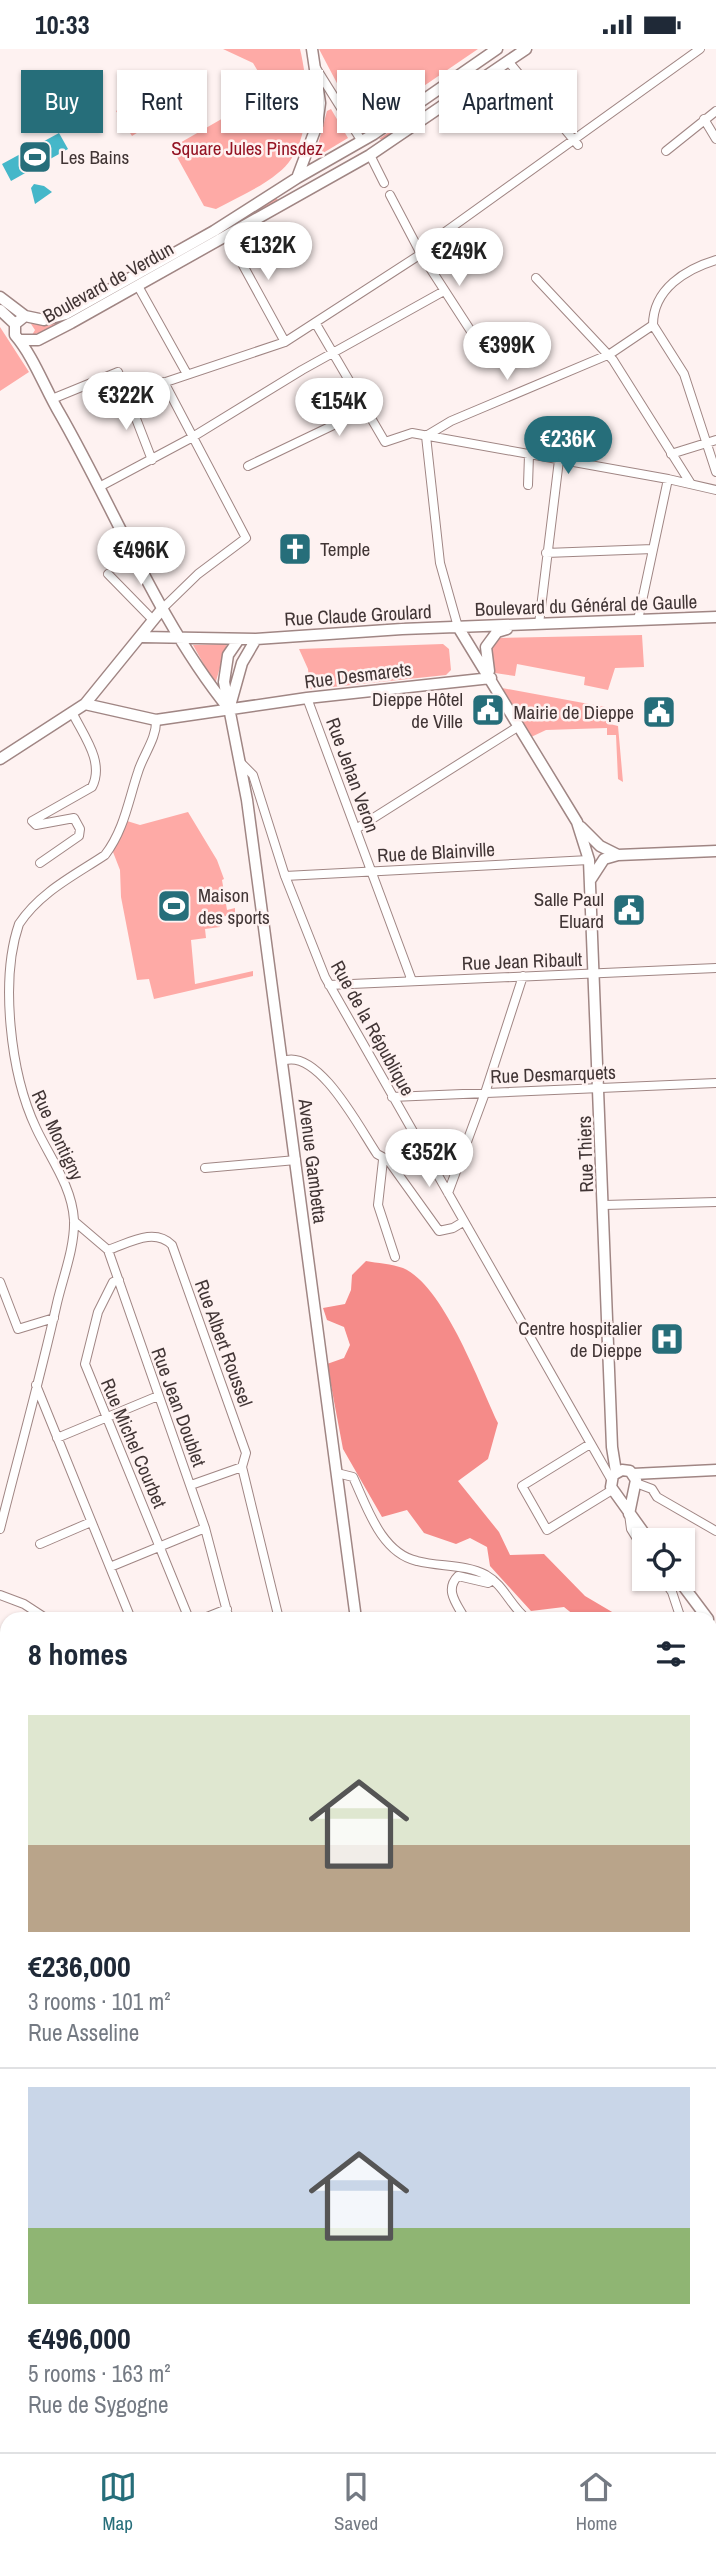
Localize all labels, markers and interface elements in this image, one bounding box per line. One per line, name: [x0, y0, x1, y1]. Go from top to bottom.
text: 10:33: [35, 7, 90, 42]
chip: Buy: [21, 70, 103, 133]
chip: Rent: [117, 70, 207, 133]
chip: Filters: [221, 70, 323, 133]
chip: New: [337, 70, 425, 133]
chip: Apartment: [439, 70, 577, 133]
park label: Square Jules Pinsdez: [171, 135, 323, 161]
sports icon: Les Bains: [16, 138, 54, 176]
place label: Les Bains: [60, 144, 130, 170]
pin: €132K: [219, 223, 317, 282]
text: €132K: [240, 229, 296, 260]
pin: €249K: [410, 229, 508, 288]
street label: Boulevard de Verdun: [38, 235, 178, 329]
text: €249K: [431, 235, 487, 266]
pin: €399K: [458, 323, 556, 382]
text: €399K: [479, 329, 535, 360]
pin: €322K: [77, 373, 175, 432]
text: €322K: [98, 379, 154, 410]
pin: €154K: [290, 379, 388, 438]
text: €154K: [311, 385, 367, 416]
pin: €236K: [519, 417, 617, 476]
text: €236K: [540, 423, 596, 454]
pin: €496K: [92, 527, 190, 587]
church icon: Temple: [276, 530, 314, 568]
text: €496K: [113, 534, 169, 565]
place label: Temple: [320, 536, 370, 562]
street label: Boulevard du Général de Gaulle: [474, 588, 698, 622]
street label: Rue Claude Groulard: [284, 598, 432, 632]
street label: Rue Desmarets: [303, 655, 413, 694]
place label: Dieppe Hôtel de Ville: [372, 686, 463, 734]
public building icon: Dieppe Hôtel de Ville: [469, 691, 507, 729]
public building icon: Mairie de Dieppe: [640, 693, 678, 731]
place label: Mairie de Dieppe: [514, 699, 634, 725]
street label: Rue Jehan Veron: [320, 714, 386, 836]
street label: Rue de Blainville: [377, 836, 495, 868]
place label: Maison des sports: [198, 882, 270, 930]
place label: Salle Paul Eluard: [534, 886, 604, 934]
sports icon: Maison des sports: [155, 887, 193, 925]
public building icon: Salle Paul Eluard: [610, 891, 648, 929]
street label: Rue Jean Ribault: [461, 946, 583, 976]
street label: Rue de la République: [325, 956, 421, 1100]
street label: Rue Desmarquets: [490, 1059, 616, 1089]
street label: Rue Montigny: [26, 1086, 90, 1185]
street label: Avenue Gambetta: [292, 1096, 334, 1225]
street label: Rue Thiers: [571, 1115, 599, 1193]
pin: €352K: [380, 1129, 478, 1189]
text: €352K: [401, 1136, 457, 1167]
street label: Rue Albert Roussel: [189, 1276, 259, 1410]
place label: Centre hospitalier de Dieppe: [518, 1315, 643, 1363]
hospital icon: Centre hospitalier de Dieppe: [648, 1320, 686, 1358]
street label: Rue Jean Doublet: [145, 1344, 213, 1471]
street label: Rue Michel Courbet: [95, 1374, 173, 1512]
map controls: [632, 1528, 695, 1591]
button: locate: [632, 1528, 695, 1591]
text: 8 homes: [28, 1634, 128, 1674]
icon: filters: [652, 1635, 690, 1673]
icon: home: [296, 1761, 422, 1887]
text: €236,000: [28, 1946, 131, 1986]
text: 3 rooms · 101 m²: [28, 1986, 171, 2017]
text: Rue Asseline: [28, 2017, 139, 2048]
icon: home: [296, 2133, 422, 2259]
text: €496,000: [28, 2318, 131, 2358]
text: 5 rooms · 163 m²: [28, 2358, 171, 2389]
text: Rue de Sygogne: [28, 2389, 169, 2420]
tab: Map: [99, 2468, 137, 2536]
tab: Saved: [334, 2468, 378, 2536]
tab: Home: [576, 2468, 617, 2536]

